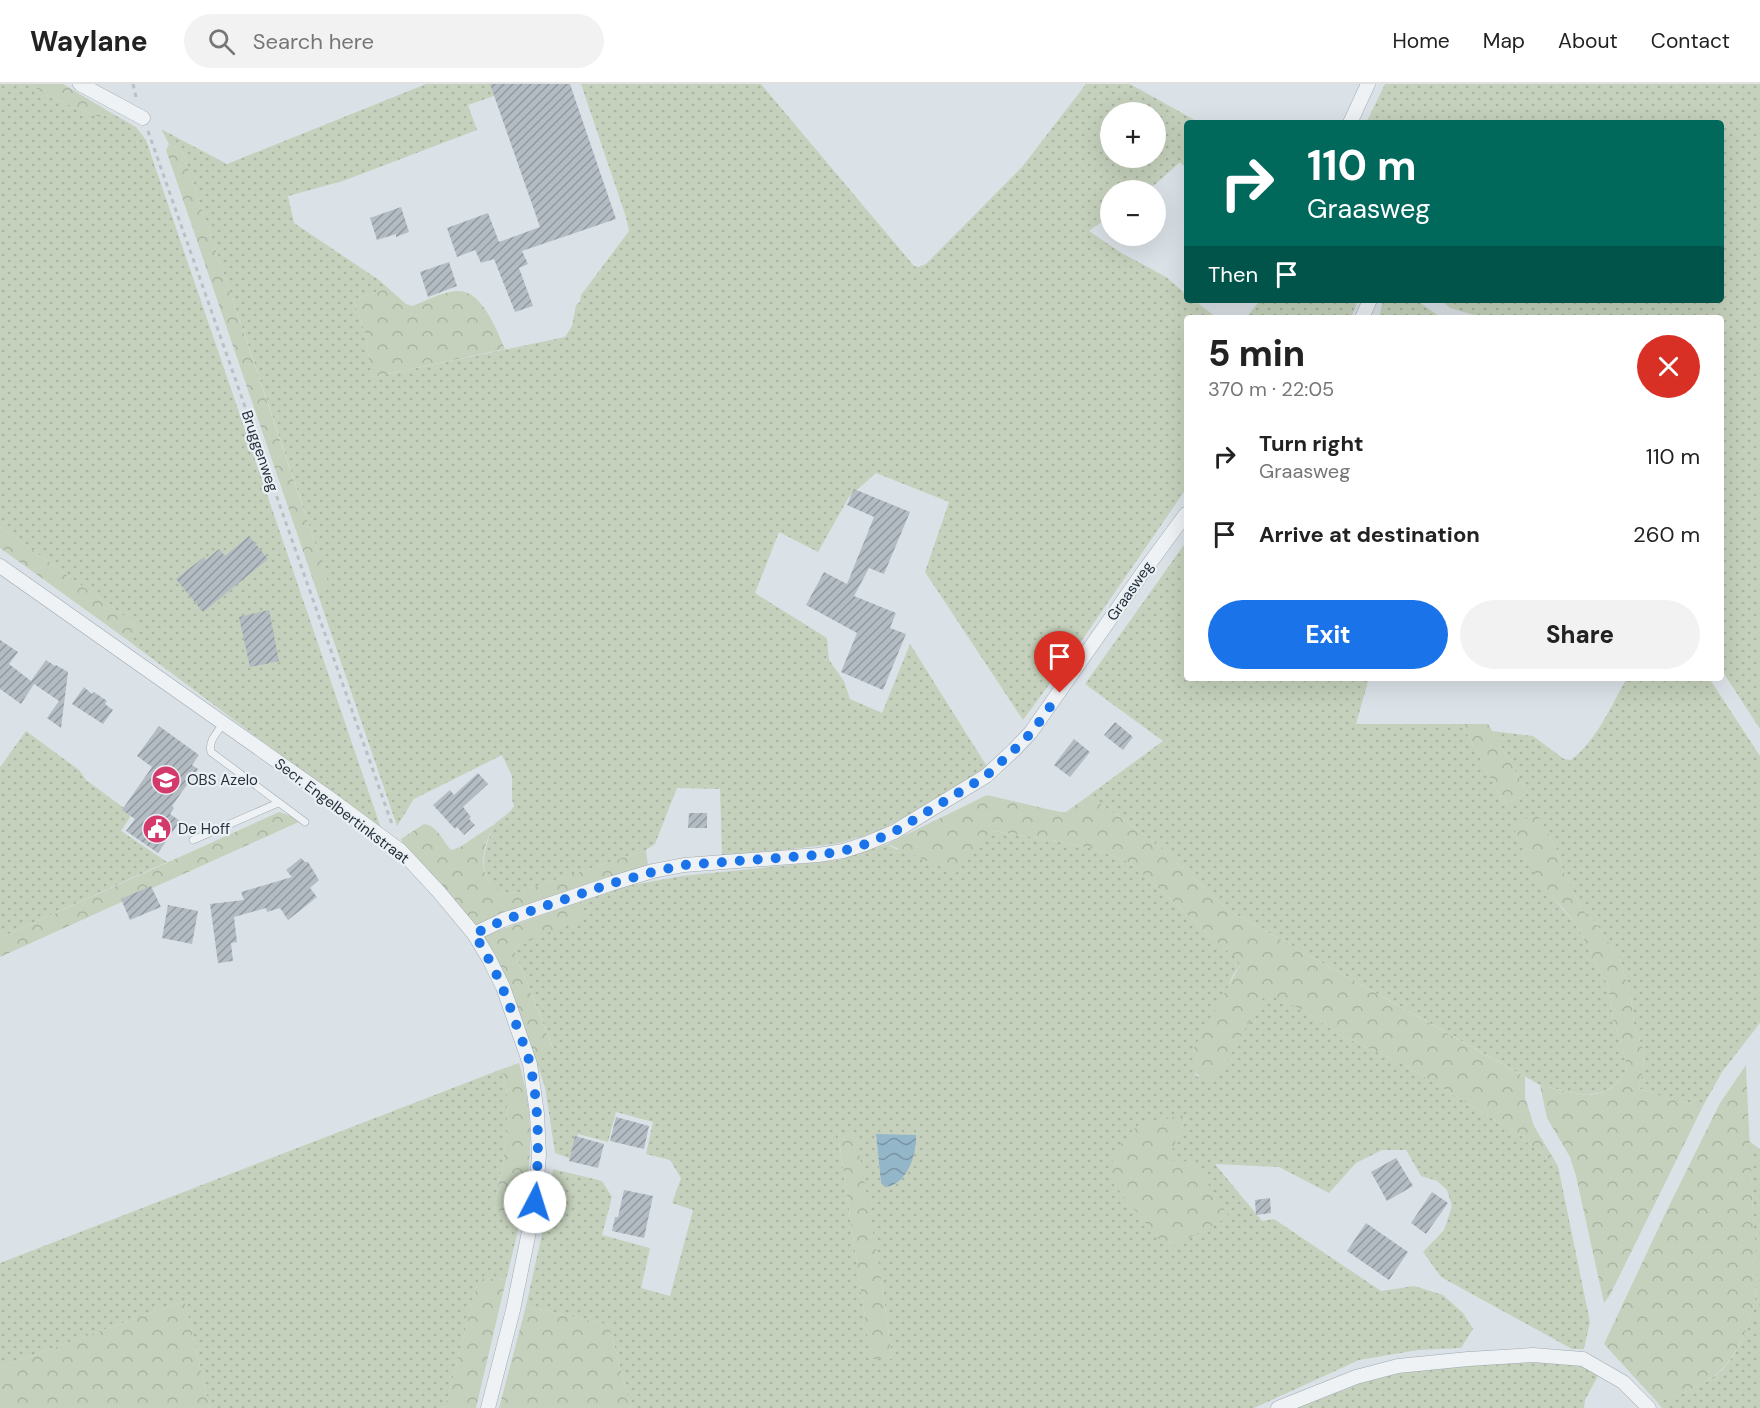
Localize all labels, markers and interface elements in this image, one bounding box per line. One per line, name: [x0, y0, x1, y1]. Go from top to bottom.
search box: [184, 14, 604, 68]
text: Waylane: [30, 23, 148, 60]
icon: search: [205, 25, 238, 58]
text: Search here: [253, 27, 374, 56]
text: Home: [1392, 27, 1450, 55]
text: Map: [1483, 27, 1525, 55]
text: About: [1558, 27, 1618, 55]
text: Contact: [1651, 27, 1730, 55]
map controls: [1100, 102, 1166, 246]
button: +: [1100, 102, 1166, 168]
text: 110 m: [1307, 138, 1417, 193]
icon: right: [1208, 144, 1286, 222]
button: −: [1100, 180, 1166, 246]
text: Graasweg: [1307, 191, 1430, 226]
icon: arrive: [1270, 258, 1303, 291]
text: Then: [1208, 260, 1258, 289]
text: 5 min: [1208, 330, 1305, 377]
button: close: [1637, 335, 1700, 398]
text: 370 m · 22:05: [1208, 376, 1334, 402]
street label: Bruggenweg: [237, 408, 283, 494]
text: Turn right: [1259, 429, 1364, 458]
icon: right: [1208, 440, 1241, 473]
text: 110 m: [1646, 442, 1700, 471]
text: Graasweg: [1259, 458, 1350, 484]
icon: arrive: [1208, 518, 1241, 551]
text: Arrive at destination: [1259, 520, 1480, 549]
text: 260 m: [1633, 520, 1700, 549]
street label: Graasweg: [1102, 557, 1158, 625]
button: Exit: [1208, 600, 1448, 669]
button: Share: [1460, 600, 1700, 669]
pin: [1034, 631, 1085, 693]
icon: arrive: [1043, 640, 1076, 673]
street label: Secr. Engelbertinkstraat: [270, 754, 414, 868]
school or university icon: OBS Azelo: [150, 764, 182, 796]
place label: OBS Azelo: [187, 770, 258, 790]
public building icon: De Hoff: [141, 813, 173, 845]
place label: De Hoff: [178, 819, 230, 839]
position arrow: [503, 1170, 567, 1234]

